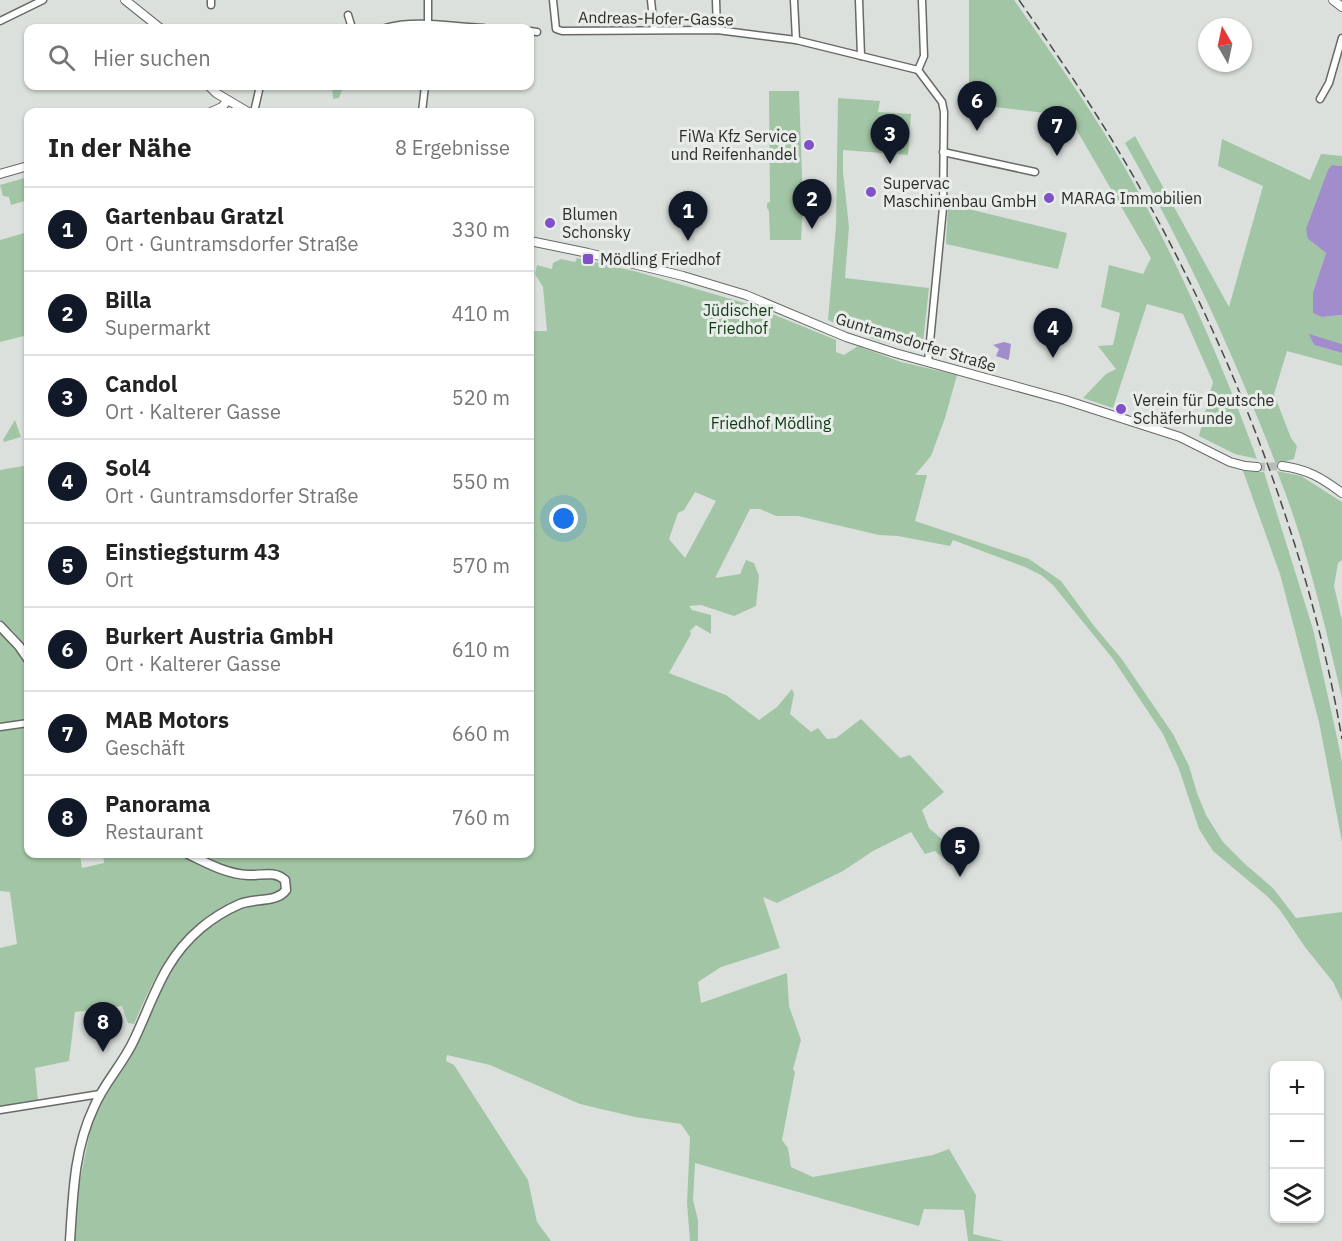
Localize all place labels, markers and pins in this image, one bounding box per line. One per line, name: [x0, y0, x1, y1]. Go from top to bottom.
pin: 6: [958, 82, 996, 131]
pin: 7: [1038, 106, 1076, 156]
pin: 3: [870, 114, 910, 164]
place label: FiWa Kfz Service und Reifenhandel: [671, 126, 797, 164]
marker: FiWa Kfz Service und Reifenhandel: [802, 138, 816, 152]
place label: Supervac Maschinenbau GmbH: [883, 173, 1037, 211]
pin: 2: [792, 180, 832, 229]
marker: Supervac Maschinenbau GmbH: [864, 185, 878, 199]
place label: MARAG Immobilien: [1061, 188, 1202, 208]
marker: MARAG Immobilien: [1042, 191, 1056, 205]
pin: 1: [668, 192, 708, 241]
place label: Blumen Schonsky: [562, 204, 631, 242]
marker: Blumen Schonsky: [543, 216, 557, 230]
place label: Mödling Friedhof: [600, 249, 721, 269]
marker: Mödling Friedhof: [581, 252, 595, 266]
pin: 4: [1034, 308, 1072, 358]
place label: Verein für Deutsche Schäferhunde: [1133, 390, 1275, 428]
marker: Verein für Deutsche Schäferhunde: [1114, 402, 1128, 416]
pin: 5: [940, 828, 980, 877]
pin: 8: [84, 1002, 122, 1052]

